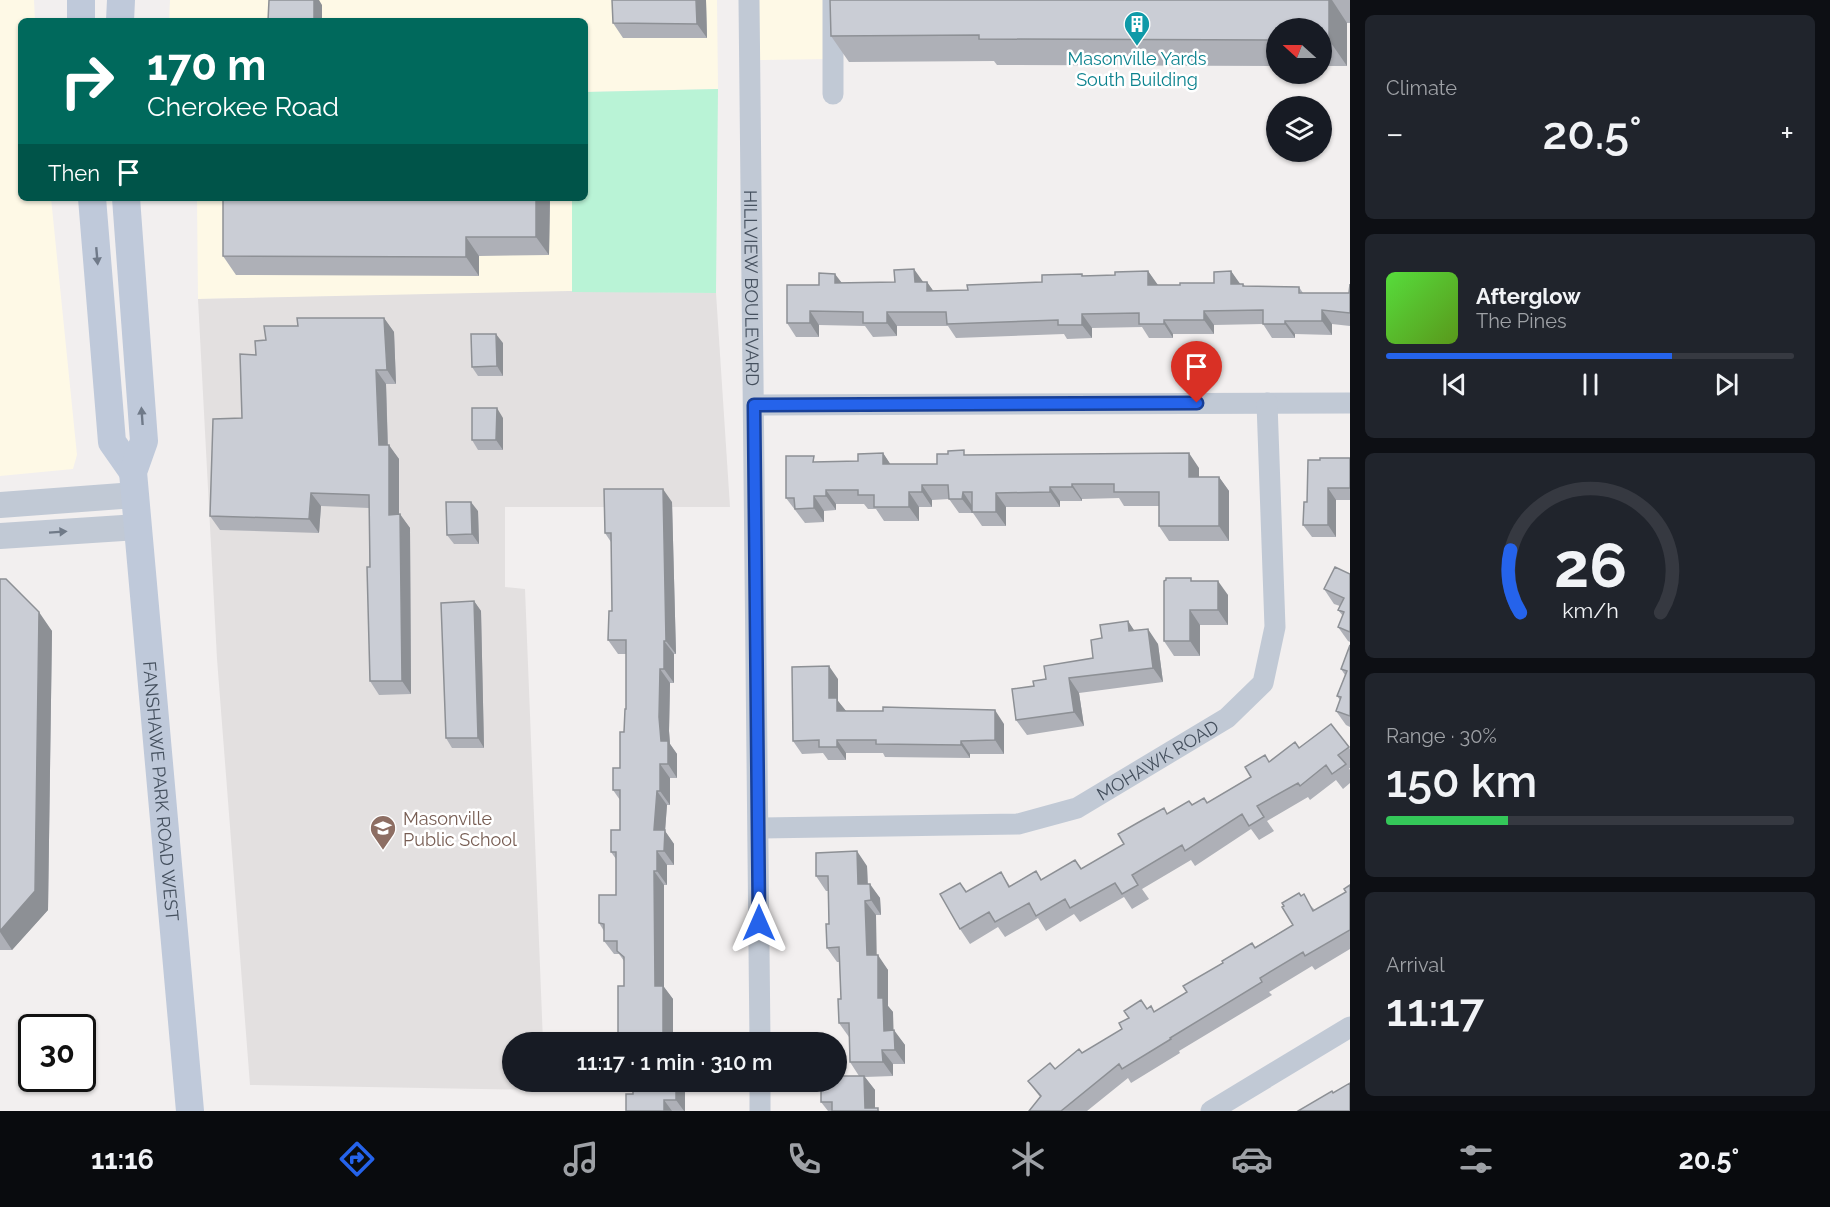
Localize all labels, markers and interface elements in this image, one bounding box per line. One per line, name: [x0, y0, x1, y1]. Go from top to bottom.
building icon: Masonville Yards South Building: [1122, 9, 1152, 47]
north arrow: [1266, 18, 1332, 84]
map controls: [1266, 18, 1332, 162]
text: 170 m: [147, 41, 266, 90]
icon: right: [48, 42, 126, 120]
place label: Masonville Yards South Building: [1068, 48, 1207, 90]
text: Climate: [1386, 76, 1457, 100]
text: Cherokee Road: [147, 91, 339, 122]
button: layers: [1266, 96, 1332, 162]
text: 20.5°: [1542, 107, 1642, 160]
text: −: [1386, 114, 1404, 153]
text: +: [1780, 114, 1794, 153]
icon: arrive: [112, 156, 145, 189]
text: Then: [48, 160, 100, 186]
street label: HILLVIEW BOULEVARD: [741, 190, 764, 386]
one-way arrow: [93, 247, 102, 266]
text: Afterglow: [1476, 283, 1581, 309]
text: The Pines: [1476, 309, 1567, 333]
pin: [1171, 341, 1222, 403]
icon: arrive: [1180, 350, 1213, 383]
icon: previous: [1438, 368, 1471, 401]
icon: pause: [1574, 368, 1607, 401]
icon: next: [1710, 368, 1743, 401]
one-way arrow: [138, 406, 147, 425]
one-way arrow: [49, 527, 68, 537]
text: 26: [1553, 528, 1627, 602]
text: km/h: [1562, 598, 1618, 623]
street label: FANSHAWE PARK ROAD WEST: [139, 660, 184, 922]
street label: MOHAWK ROAD: [1093, 715, 1222, 804]
text: Range · 30%: [1386, 724, 1497, 748]
text: 150 km: [1386, 755, 1537, 808]
place label: Masonville Public School: [403, 808, 517, 850]
school or university icon: Masonville Public School: [368, 813, 398, 851]
position arrow: [727, 891, 791, 955]
text: Arrival: [1386, 953, 1445, 977]
text: 11:17: [1386, 984, 1484, 1037]
speed limit sign: 30: [18, 1014, 96, 1092]
text: 11:17 · 1 min · 310 m: [577, 1049, 772, 1075]
icon: directions: [336, 1138, 378, 1180]
icon: music: [560, 1138, 602, 1180]
icon: phone: [783, 1138, 825, 1180]
icon: climate: [1007, 1138, 1049, 1180]
icon: car: [1231, 1138, 1273, 1180]
icon: filters: [1455, 1138, 1497, 1180]
text: 11:16: [91, 1144, 154, 1175]
text: 20.5°: [1679, 1144, 1739, 1175]

